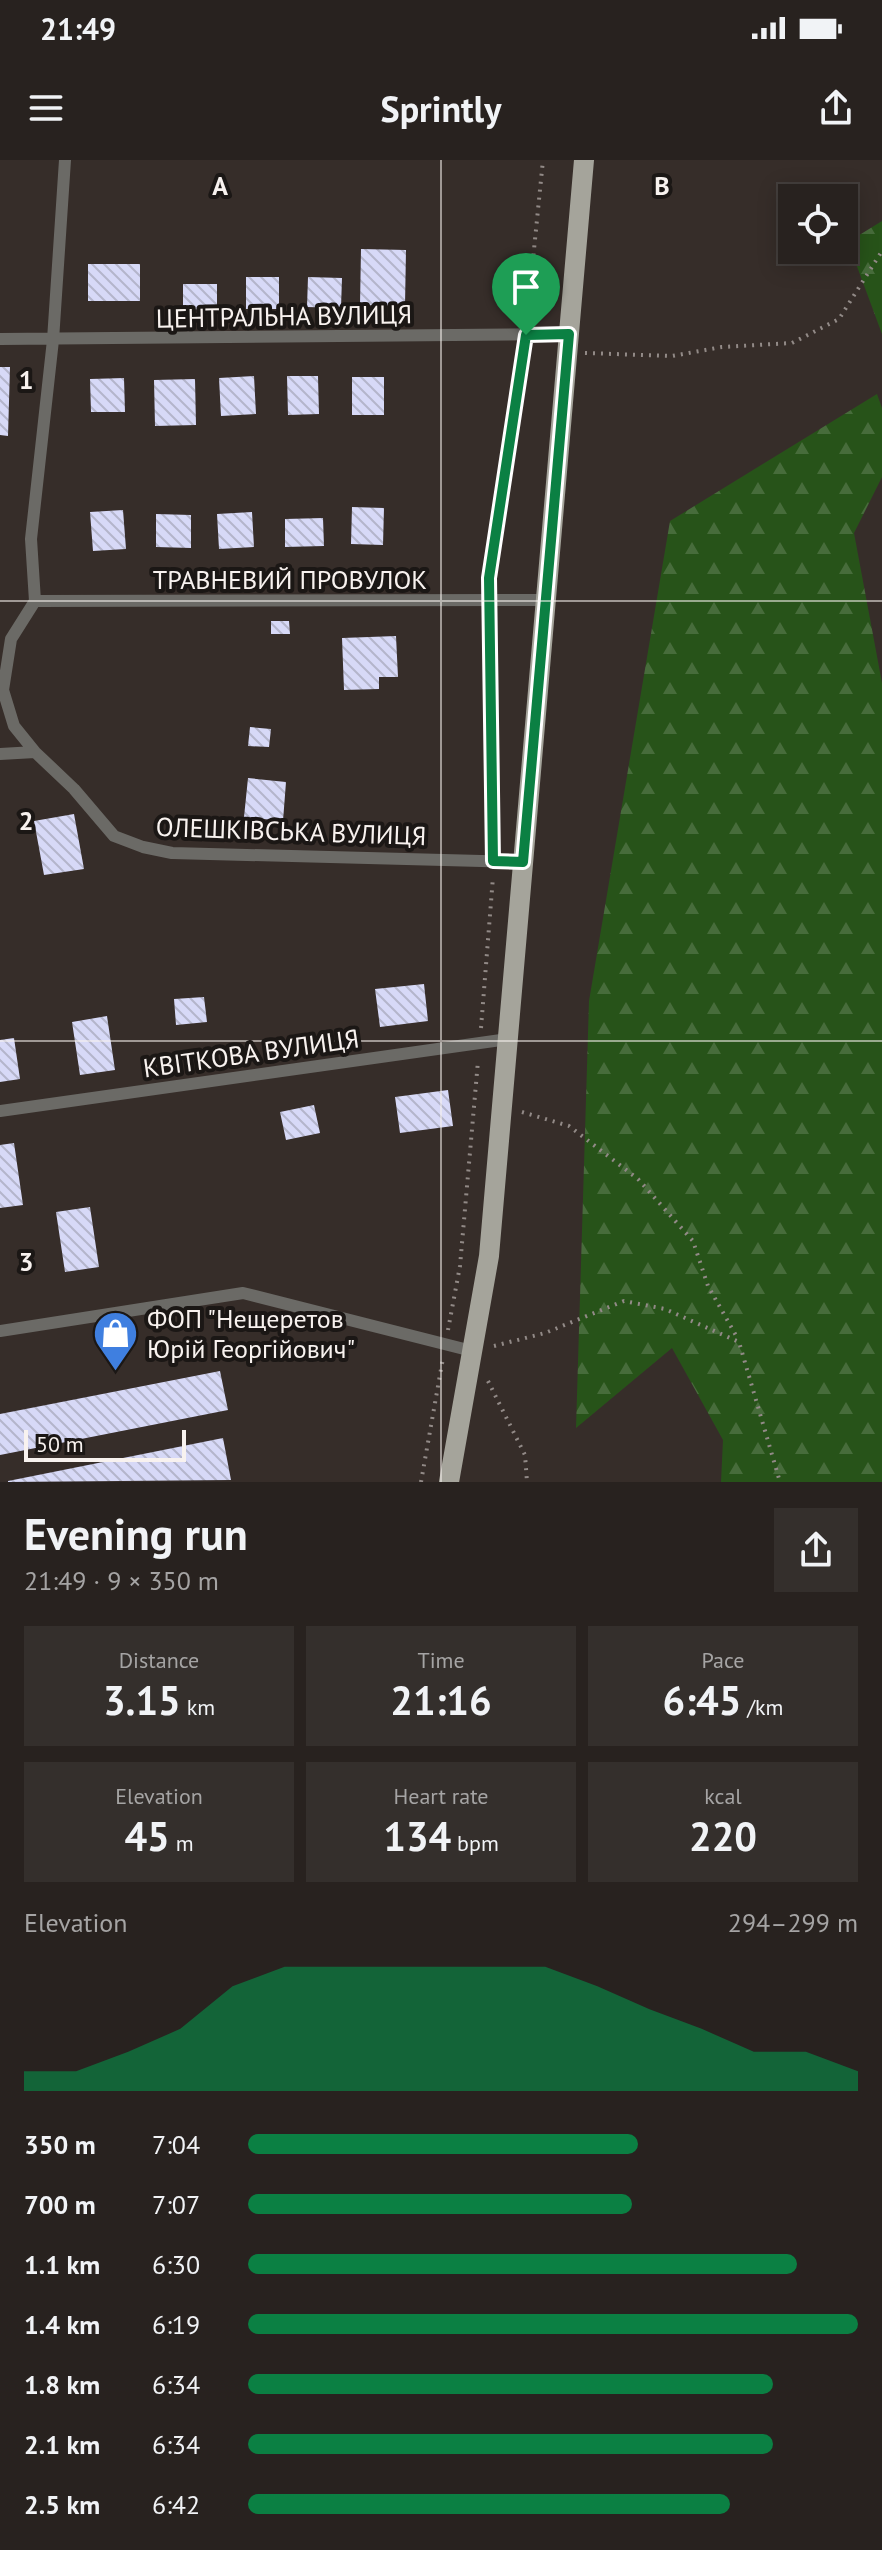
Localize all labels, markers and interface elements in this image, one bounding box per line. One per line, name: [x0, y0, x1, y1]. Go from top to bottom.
text: 21:49: [40, 9, 116, 48]
text: Sprintly: [381, 85, 501, 132]
icon: menu: [24, 86, 68, 130]
icon: share: [814, 86, 858, 130]
text: A: [212, 169, 228, 202]
text: B: [654, 169, 670, 202]
map controls: [778, 184, 858, 264]
button: locate: [778, 184, 858, 264]
pin: [492, 253, 560, 335]
icon: arrive: [504, 265, 548, 309]
street label: ЦЕНТРАЛЬНА ВУЛИЦЯ: [156, 297, 412, 335]
text: 1: [19, 363, 33, 396]
street label: ТРАВНЕВИЙ ПРОВУЛОК: [153, 563, 427, 596]
text: 2: [19, 804, 33, 837]
street label: ОЛЕШКІВСЬКА ВУЛИЦЯ: [155, 810, 427, 852]
street label: КВІТКОВА ВУЛИЦЯ: [141, 1022, 361, 1084]
text: 3: [19, 1245, 33, 1278]
place label: ФОП "Нещеретов Юрій Георгійович": [147, 1302, 355, 1365]
shop icon: ФОП "Нещеретов Юрій Георгійович": [92, 1309, 140, 1372]
scale bar: [24, 1426, 186, 1462]
text: 50 m: [36, 1430, 84, 1458]
text: Evening run: [24, 1505, 248, 1562]
button: share: [774, 1508, 858, 1592]
text: 21:49 · 9 × 350 m: [24, 1564, 219, 1597]
text: Distance: [119, 1646, 199, 1674]
text: Time: [417, 1646, 465, 1674]
text: Pace: [701, 1646, 745, 1674]
text: 3.15: [103, 1674, 181, 1726]
text: 21:16: [390, 1674, 492, 1726]
text: 6:45: [663, 1674, 741, 1726]
text: km: [181, 1693, 215, 1721]
text: /km: [741, 1693, 783, 1721]
text: Elevation: [115, 1782, 203, 1810]
text: Heart rate: [393, 1782, 489, 1810]
text: kcal: [704, 1782, 742, 1810]
text: 45: [124, 1810, 170, 1862]
text: 134: [383, 1810, 451, 1862]
text: 220: [689, 1810, 757, 1862]
text: m: [170, 1829, 194, 1857]
text: bpm: [451, 1829, 499, 1857]
text: Elevation: [24, 1906, 128, 1939]
text: 294–299 m: [728, 1906, 858, 1939]
text: 350 m: [24, 2128, 96, 2161]
text: 7:04: [152, 2128, 200, 2161]
text: 700 m: [24, 2188, 96, 2221]
text: 7:07: [152, 2188, 200, 2221]
text: 1.1 km: [24, 2248, 100, 2281]
text: 6:30: [152, 2248, 200, 2281]
text: 1.4 km: [24, 2308, 100, 2341]
text: 6:19: [152, 2308, 200, 2341]
text: 1.8 km: [24, 2368, 100, 2401]
text: 6:34: [152, 2368, 200, 2401]
text: 2.1 km: [24, 2428, 100, 2461]
text: 6:34: [152, 2428, 200, 2461]
text: 2.5 km: [24, 2488, 100, 2521]
text: 6:42: [152, 2488, 200, 2521]

